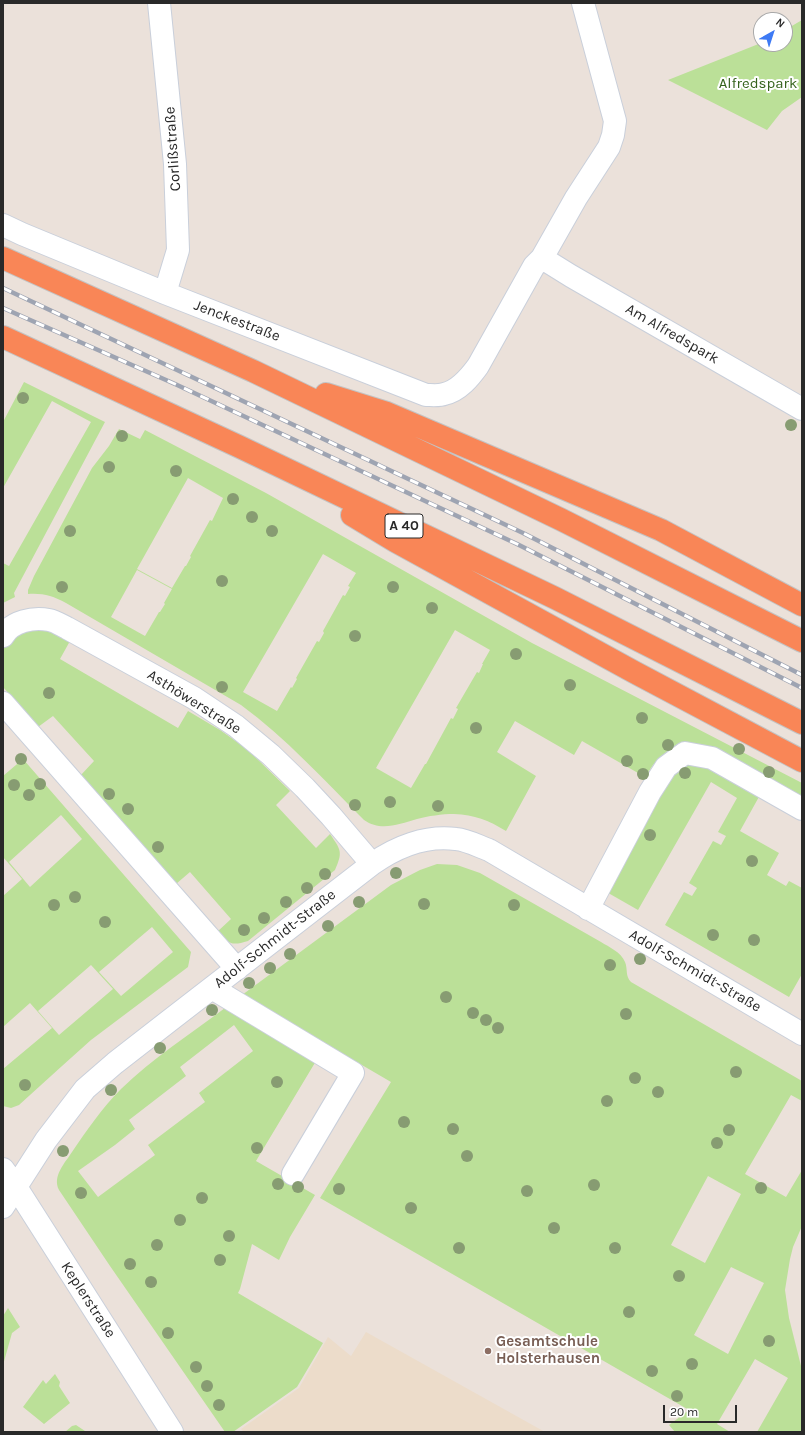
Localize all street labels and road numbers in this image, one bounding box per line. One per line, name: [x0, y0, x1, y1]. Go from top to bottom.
street label: Corlißstraße: [161, 106, 185, 192]
street label: Jenckestraße: [191, 296, 283, 346]
street label: Am Alfredspark: [622, 300, 722, 368]
road number: A 40: [385, 514, 423, 538]
street label: Asthöwerstraße: [144, 666, 244, 738]
street label: Adolf-Schmidt-Straße: [210, 886, 340, 992]
street label: Adolf-Schmidt-Straße: [626, 926, 764, 1016]
street label: Keplerstraße: [57, 1259, 119, 1341]

